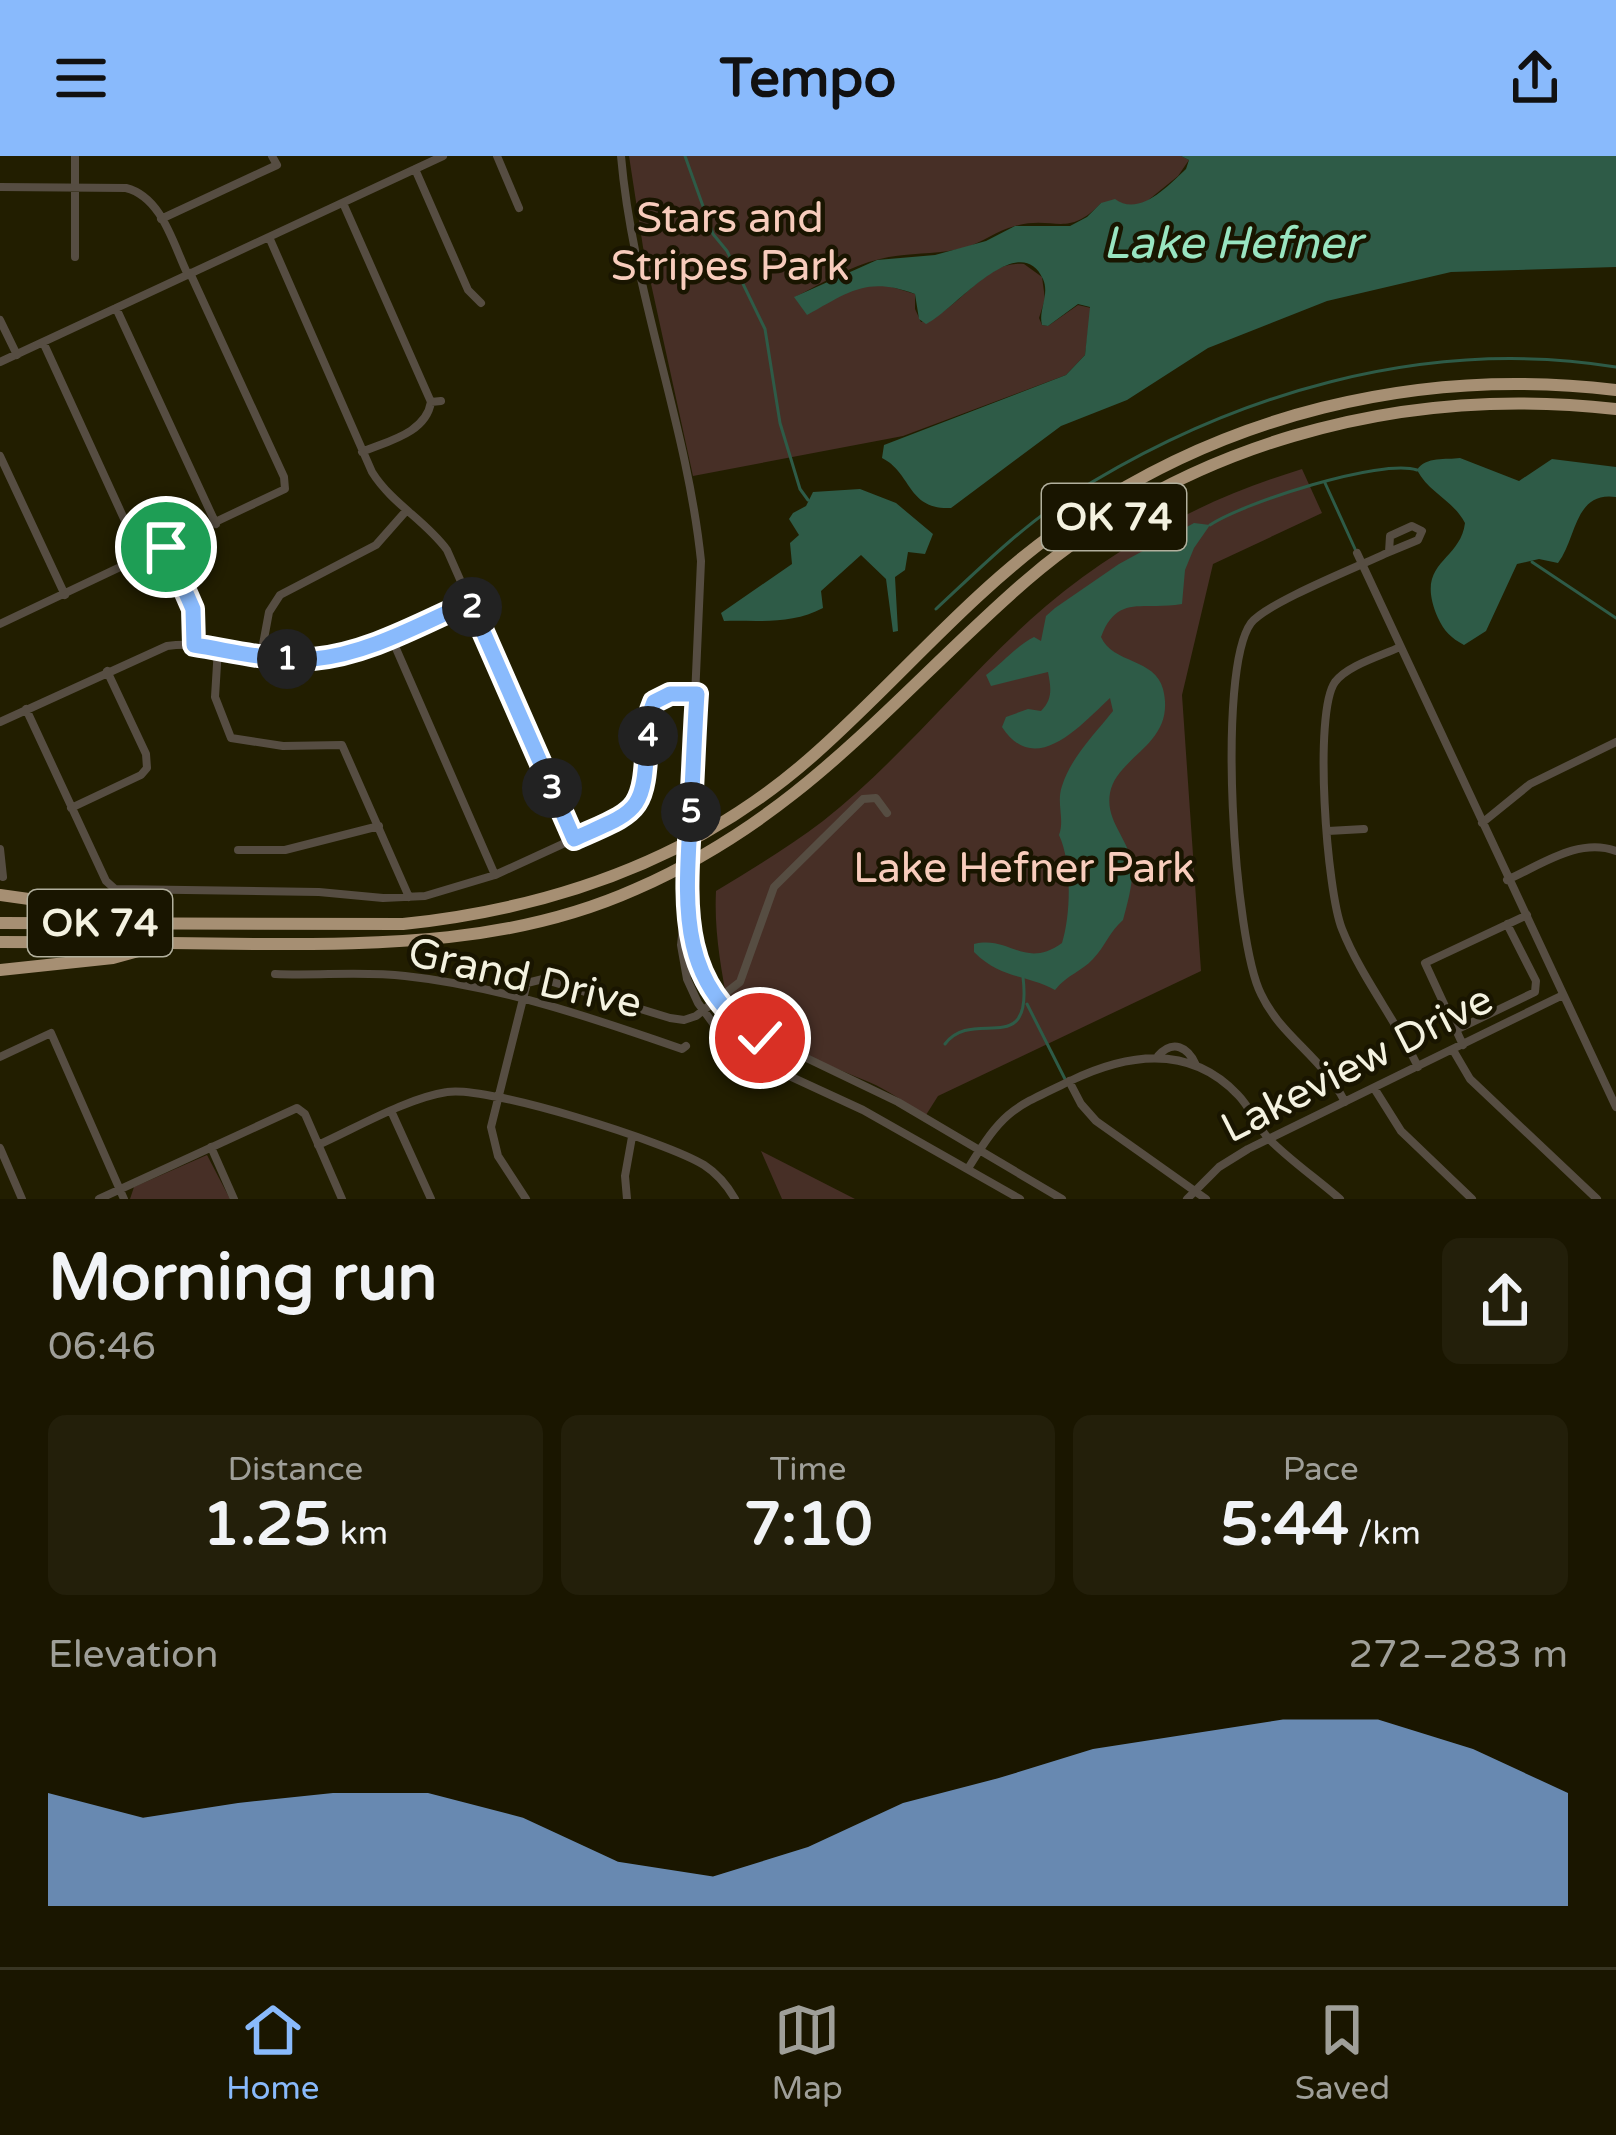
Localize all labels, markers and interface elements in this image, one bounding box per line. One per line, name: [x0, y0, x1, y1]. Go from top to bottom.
icon: menu: [48, 45, 114, 111]
icon: share: [1502, 45, 1568, 111]
text: Tempo: [720, 46, 896, 111]
park label: Stars and Stripes Park: [611, 193, 849, 292]
water label: Lake Hefner: [1103, 217, 1367, 271]
road number: OK 74: [1042, 484, 1186, 550]
pin: [115, 496, 217, 598]
icon: arrive: [133, 514, 199, 580]
pin: 2: [442, 577, 502, 637]
text: 2: [462, 587, 482, 626]
pin: 1: [257, 629, 317, 689]
text: 1: [277, 639, 297, 678]
pin: 4: [618, 706, 678, 766]
text: 4: [638, 716, 658, 755]
pin: 3: [522, 758, 582, 818]
text: 3: [542, 768, 562, 807]
pin: 5: [661, 782, 721, 842]
text: 5: [681, 792, 701, 831]
park label: Lake Hefner Park: [853, 843, 1195, 894]
road number: OK 74: [28, 890, 172, 956]
street label: Grand Drive: [403, 926, 647, 1030]
street label: Lakeview Drive: [1213, 974, 1501, 1154]
pin: [709, 987, 811, 1089]
icon: check: [727, 1005, 793, 1071]
text: Morning run: [48, 1238, 438, 1318]
button: share: [1442, 1238, 1568, 1364]
text: 06:46: [48, 1323, 156, 1370]
text: Distance: [227, 1450, 363, 1489]
text: Time: [770, 1450, 846, 1489]
text: Pace: [1283, 1450, 1359, 1489]
text: 1.25: [203, 1489, 331, 1561]
text: 7:10: [744, 1489, 872, 1561]
text: 5:44: [1221, 1489, 1349, 1561]
text: km: [331, 1514, 388, 1553]
text: /km: [1349, 1514, 1421, 1553]
text: Elevation: [48, 1631, 218, 1678]
text: 272–283 m: [1348, 1631, 1568, 1678]
tab: Home: [226, 1997, 319, 2108]
tab: Map: [771, 1997, 843, 2108]
tab: Saved: [1295, 1997, 1390, 2108]

